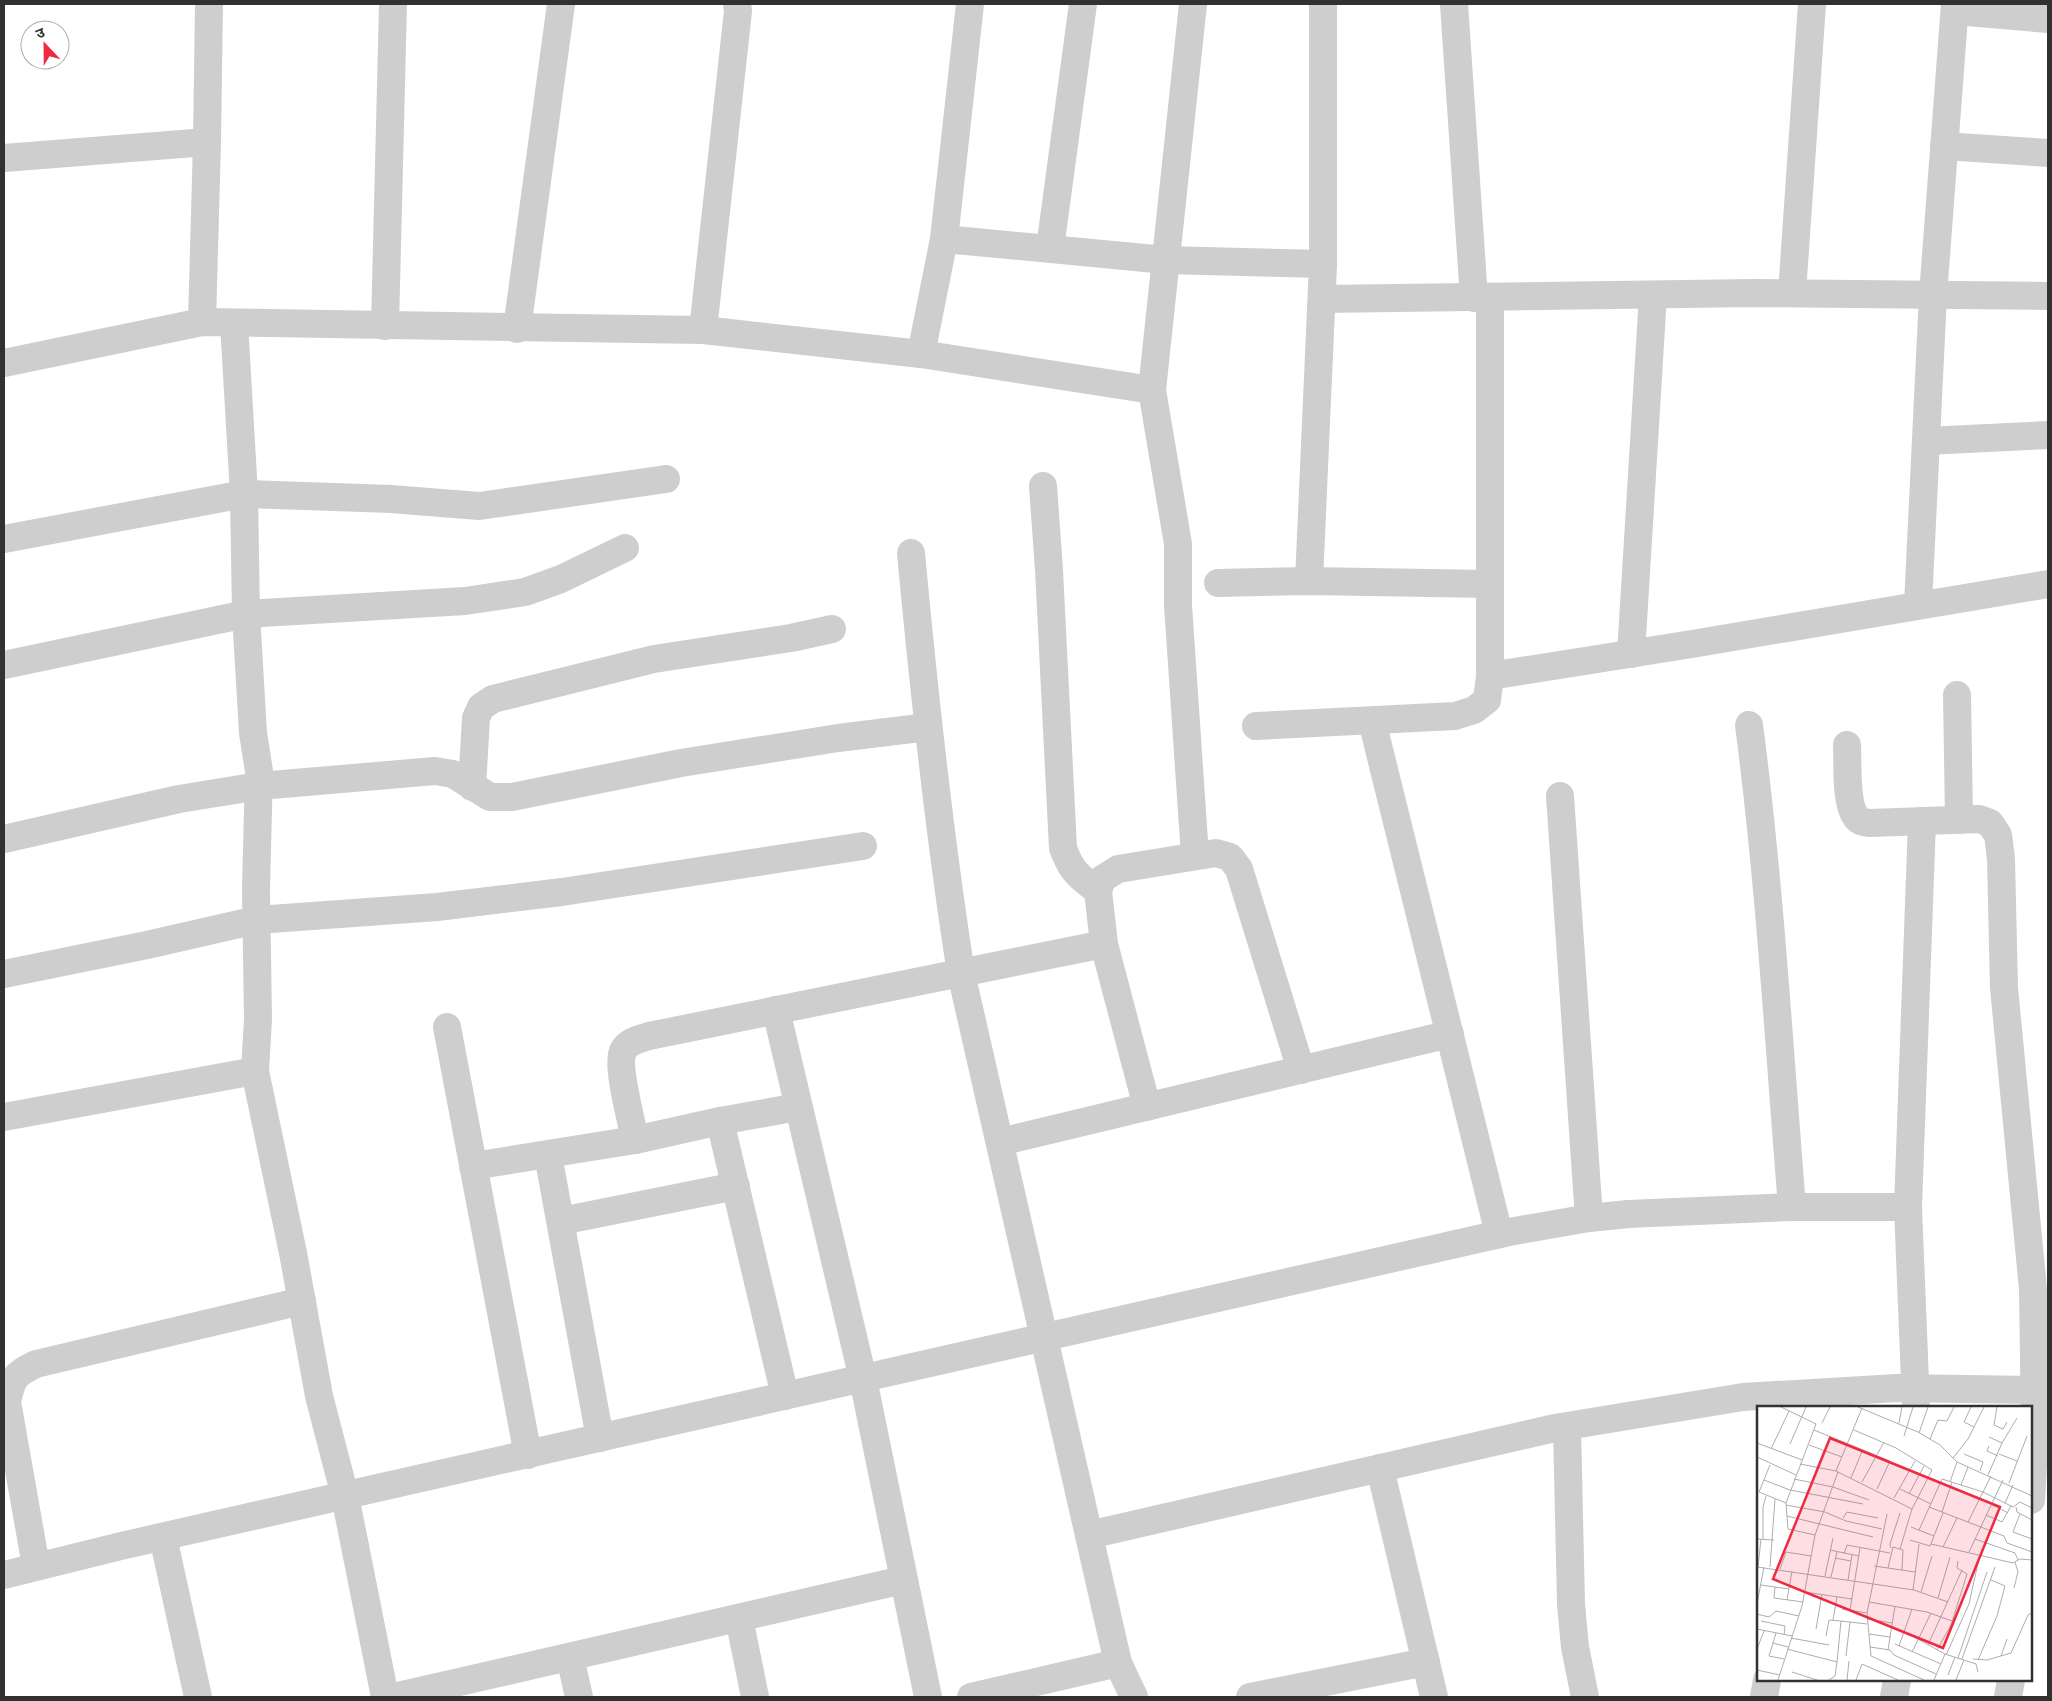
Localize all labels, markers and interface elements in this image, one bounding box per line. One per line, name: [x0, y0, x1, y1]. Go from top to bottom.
north arrow: [20, 20, 70, 70]
text: उ: [33, 24, 48, 42]
inset map: [1757, 1406, 2032, 1681]

